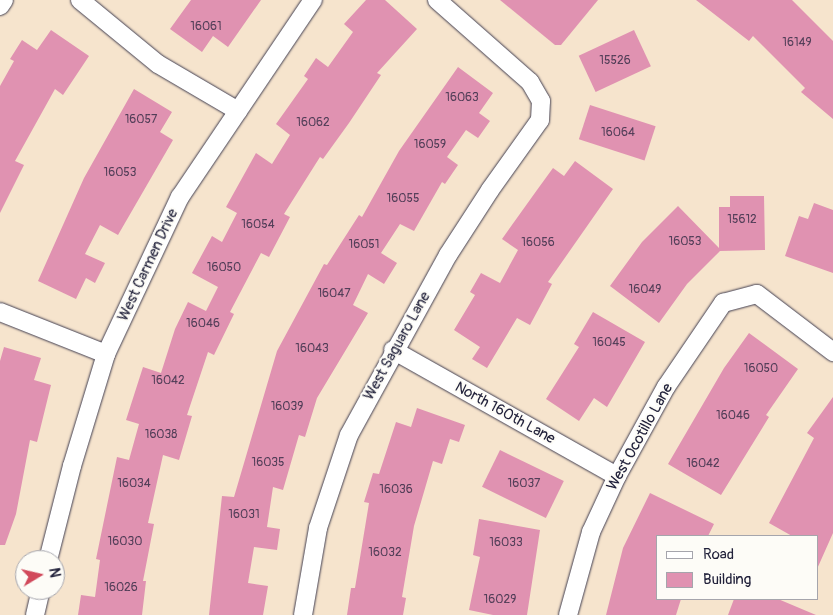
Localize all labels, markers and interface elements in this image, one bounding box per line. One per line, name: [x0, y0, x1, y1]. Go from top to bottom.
house number: 16061: [190, 20, 222, 34]
house number: 16149: [782, 36, 812, 50]
house number: 15526: [599, 54, 631, 68]
house number: 16063: [445, 91, 479, 105]
house number: 16057: [125, 113, 157, 127]
house number: 16062: [296, 116, 330, 130]
house number: 16064: [601, 126, 635, 140]
house number: 16059: [414, 138, 446, 152]
house number: 16053: [103, 166, 137, 180]
house number: 16055: [387, 192, 419, 206]
street label: West Carmen Drive: [114, 206, 182, 324]
house number: 15612: [727, 213, 757, 227]
house number: 16054: [241, 218, 275, 232]
house number: 16053: [668, 235, 702, 249]
house number: 16056: [521, 236, 555, 250]
house number: 16051: [348, 238, 380, 252]
house number: 16050: [207, 261, 241, 275]
house number: 16049: [628, 283, 662, 297]
house number: 16047: [317, 287, 351, 301]
street label: West Saguaro Lane: [360, 289, 434, 403]
house number: 16046: [186, 317, 220, 331]
house number: 16045: [592, 336, 626, 350]
house number: 16043: [295, 342, 329, 356]
house number: 16050: [744, 362, 778, 376]
house number: 16042: [151, 374, 185, 388]
street label: North 160th Lane: [452, 378, 558, 448]
street label: West Ocotillo Lane: [603, 380, 677, 494]
house number: 16039: [271, 400, 303, 414]
house number: 16046: [716, 409, 750, 423]
house number: 16038: [145, 428, 177, 442]
house number: 16035: [251, 456, 285, 470]
house number: 16042: [686, 457, 720, 471]
house number: 16034: [117, 477, 151, 491]
house number: 16037: [508, 477, 540, 491]
house number: 16036: [379, 483, 413, 497]
house number: 16031: [228, 508, 260, 522]
house number: 16030: [108, 535, 142, 549]
legend: [656, 535, 818, 600]
house number: 16033: [489, 536, 523, 550]
text: Road: [703, 545, 734, 564]
house number: 16032: [368, 546, 402, 560]
north arrow: [15, 550, 65, 600]
text: N: [45, 567, 63, 579]
text: Building: [703, 570, 751, 589]
house number: 16026: [104, 581, 138, 595]
house number: 16029: [484, 593, 516, 607]

